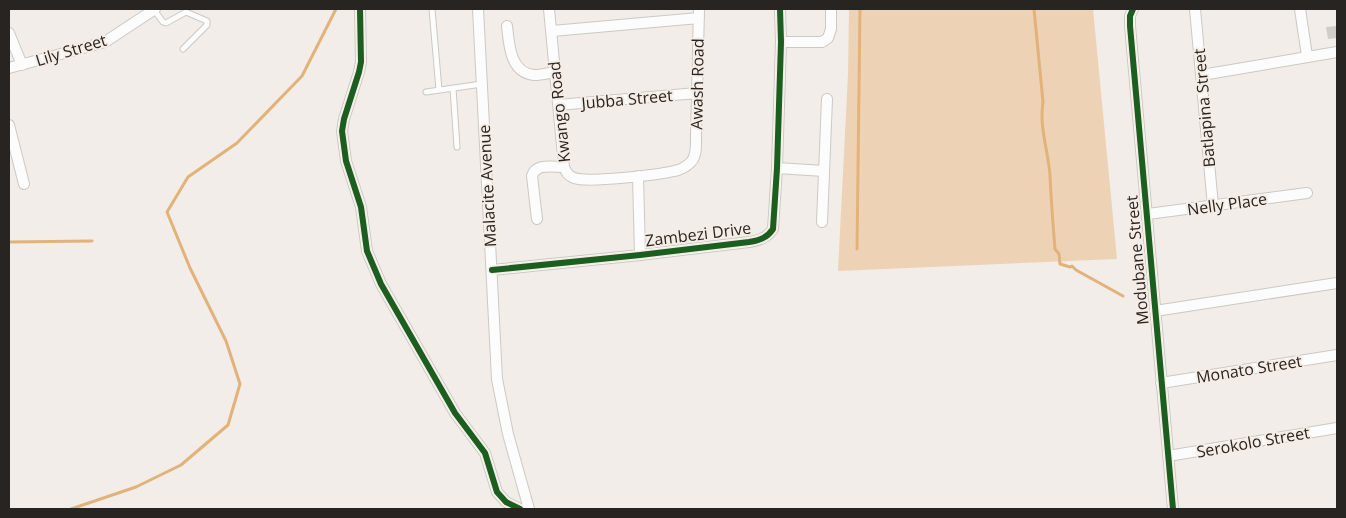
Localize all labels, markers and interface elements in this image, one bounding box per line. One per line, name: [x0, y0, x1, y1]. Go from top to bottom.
street label: Lily Street: [33, 29, 110, 71]
street label: Awash Road: [685, 38, 709, 130]
street label: Batlapina Street: [1188, 47, 1220, 168]
street label: Kwango Road: [543, 60, 575, 164]
street label: Jubba Street: [579, 84, 674, 114]
street label: Malacite Avenue: [473, 124, 501, 248]
street label: Nelly Place: [1186, 188, 1268, 220]
street label: Modubane Street: [1120, 194, 1154, 326]
street label: Zambezi Drive: [644, 217, 752, 251]
street label: Monato Street: [1194, 350, 1304, 388]
street label: Serokolo Street: [1195, 421, 1312, 463]

